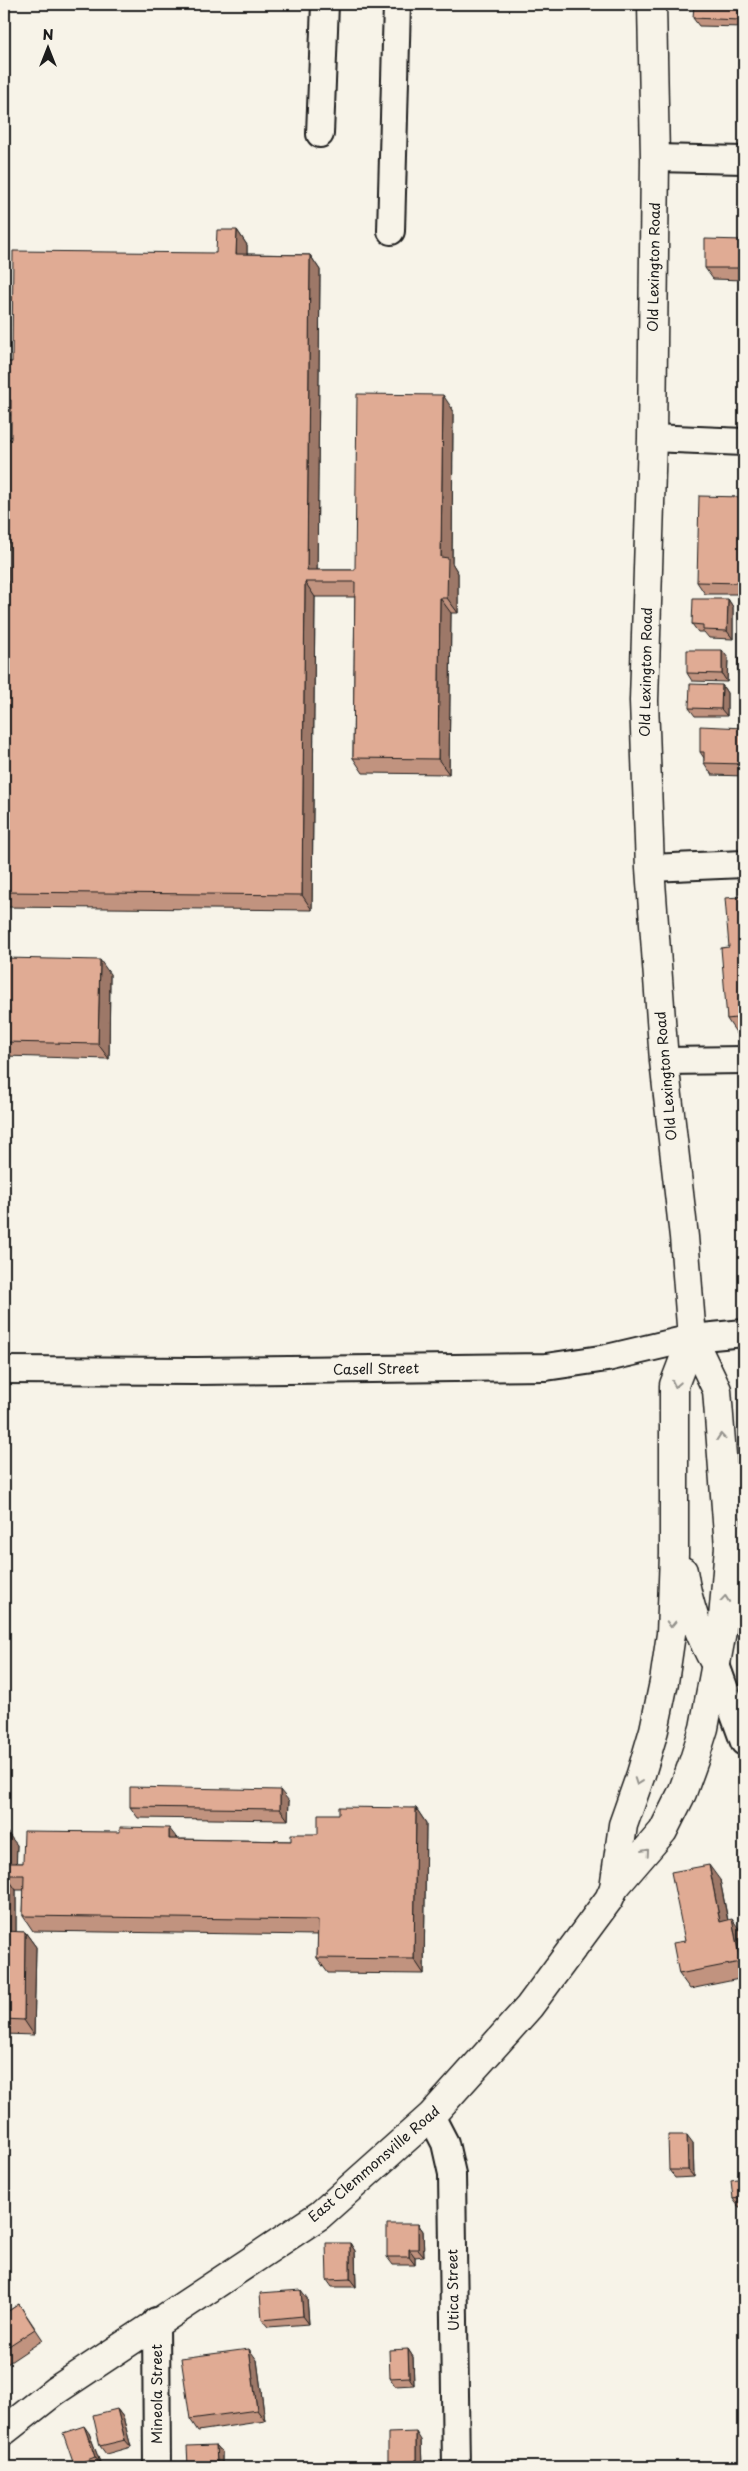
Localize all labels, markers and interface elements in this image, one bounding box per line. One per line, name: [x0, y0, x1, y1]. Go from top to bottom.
north arrow: [22, 22, 72, 72]
text: N: [42, 24, 54, 45]
street label: Old Lexington Road: [642, 202, 665, 332]
street label: Old Lexington Road: [634, 607, 657, 737]
street label: Old Lexington Road: [649, 1011, 682, 1142]
street label: Casell Street: [333, 1357, 420, 1380]
one-way arrow: [671, 1379, 682, 1388]
one-way arrow: [716, 1433, 727, 1441]
one-way arrow: [719, 1595, 730, 1603]
one-way arrow: [666, 1620, 677, 1628]
one-way arrow: [634, 1778, 644, 1786]
one-way arrow: [640, 1848, 649, 1857]
street label: East Clemmonsville Road: [303, 2100, 444, 2227]
street label: Utica Street: [441, 2248, 464, 2331]
street label: Mineola Street: [146, 2344, 167, 2444]

